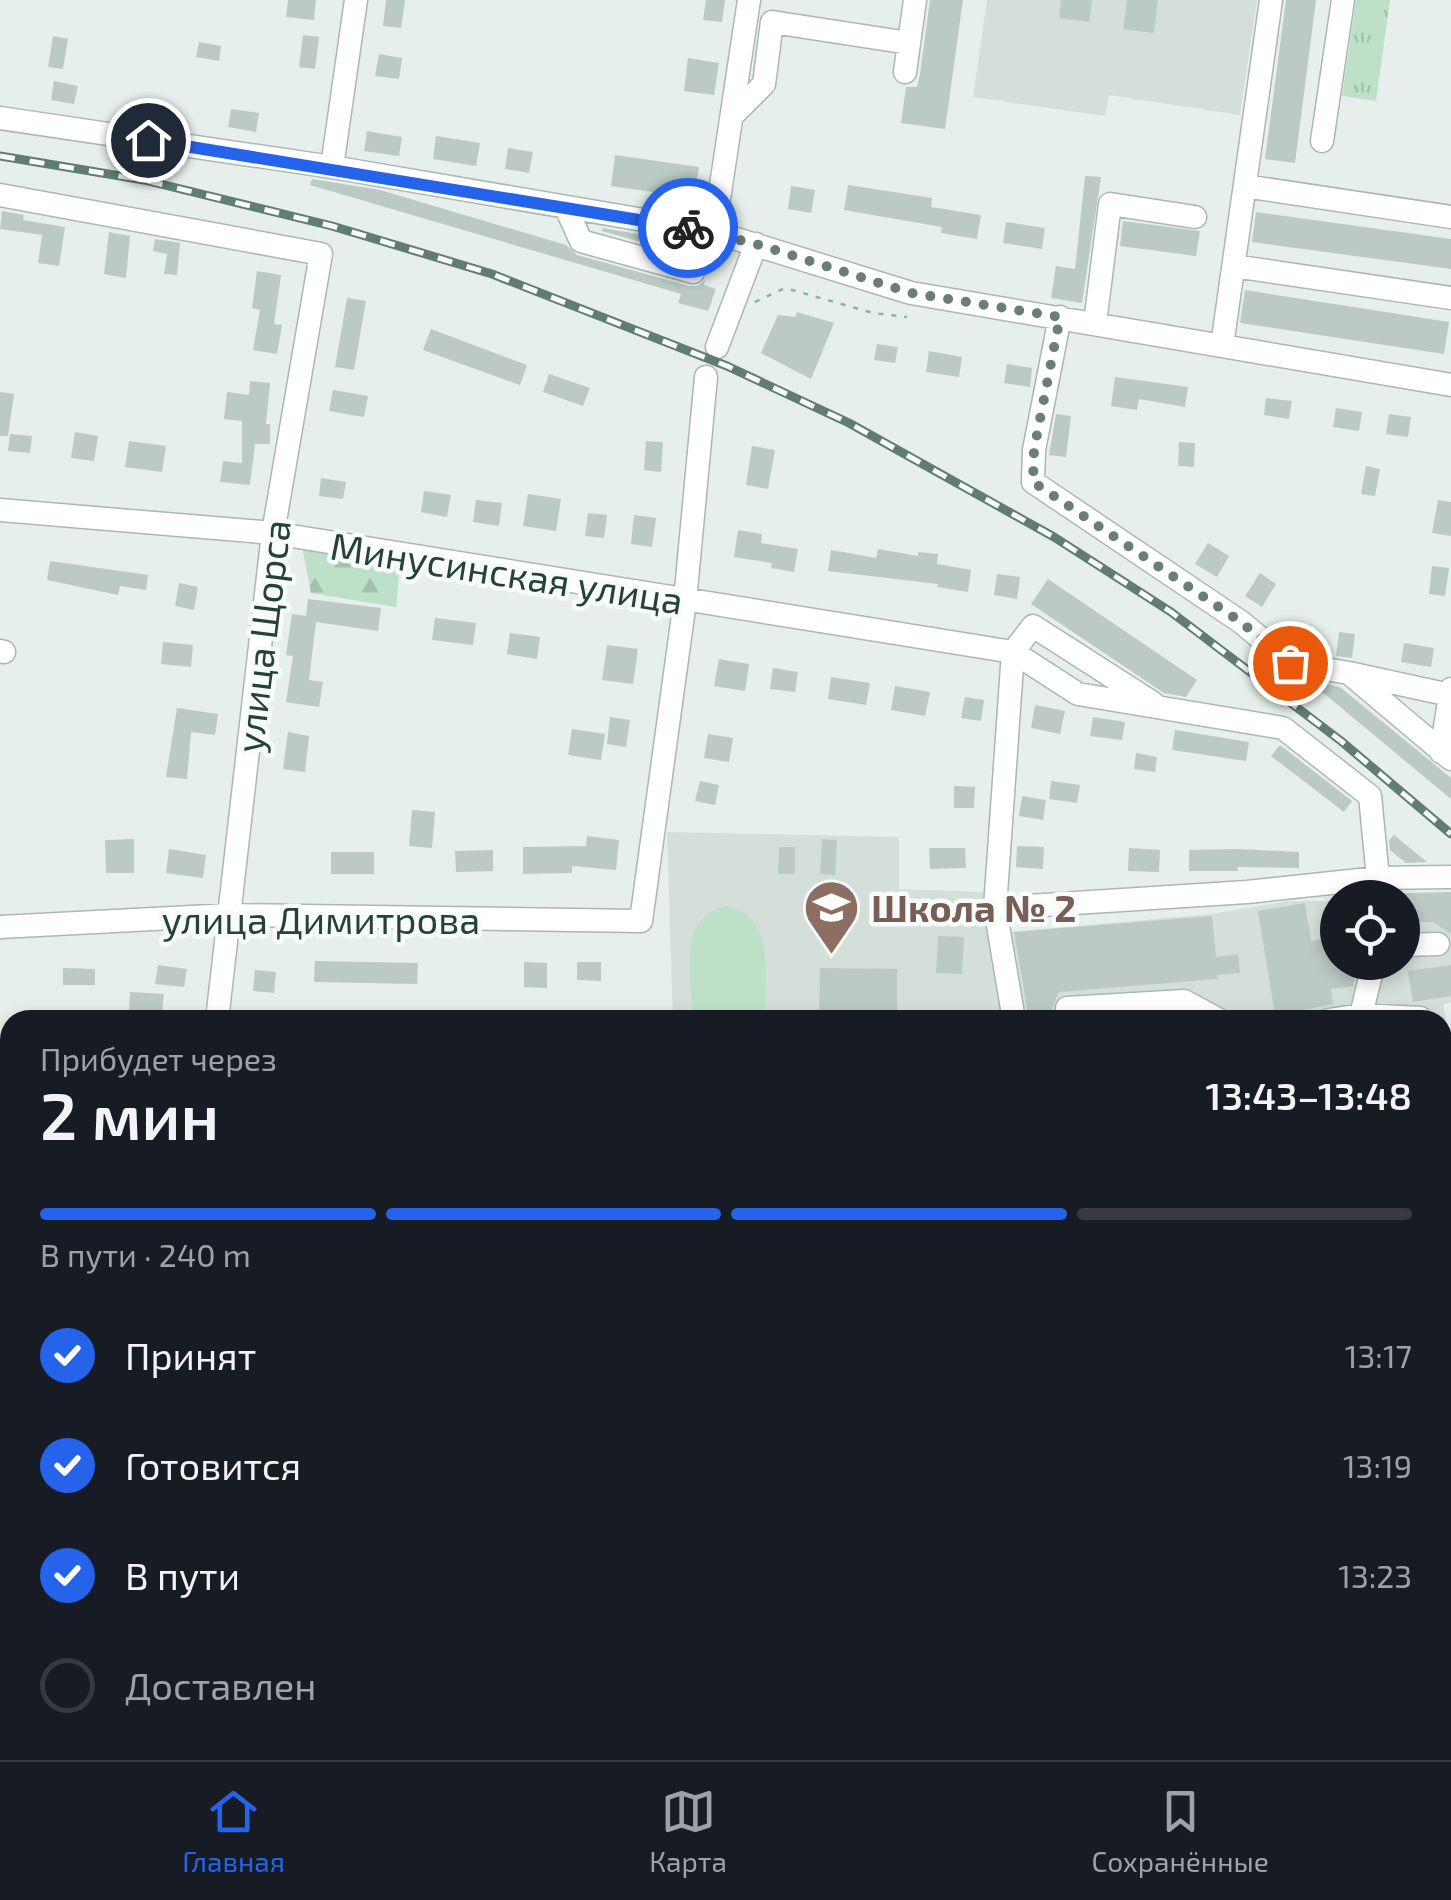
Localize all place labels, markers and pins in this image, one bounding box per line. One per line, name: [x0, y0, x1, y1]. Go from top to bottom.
pin: [106, 98, 191, 183]
pin: [1248, 621, 1333, 706]
school or university icon: Школа № 2: [802, 877, 862, 956]
place label: Школа № 2: [871, 884, 1076, 930]

